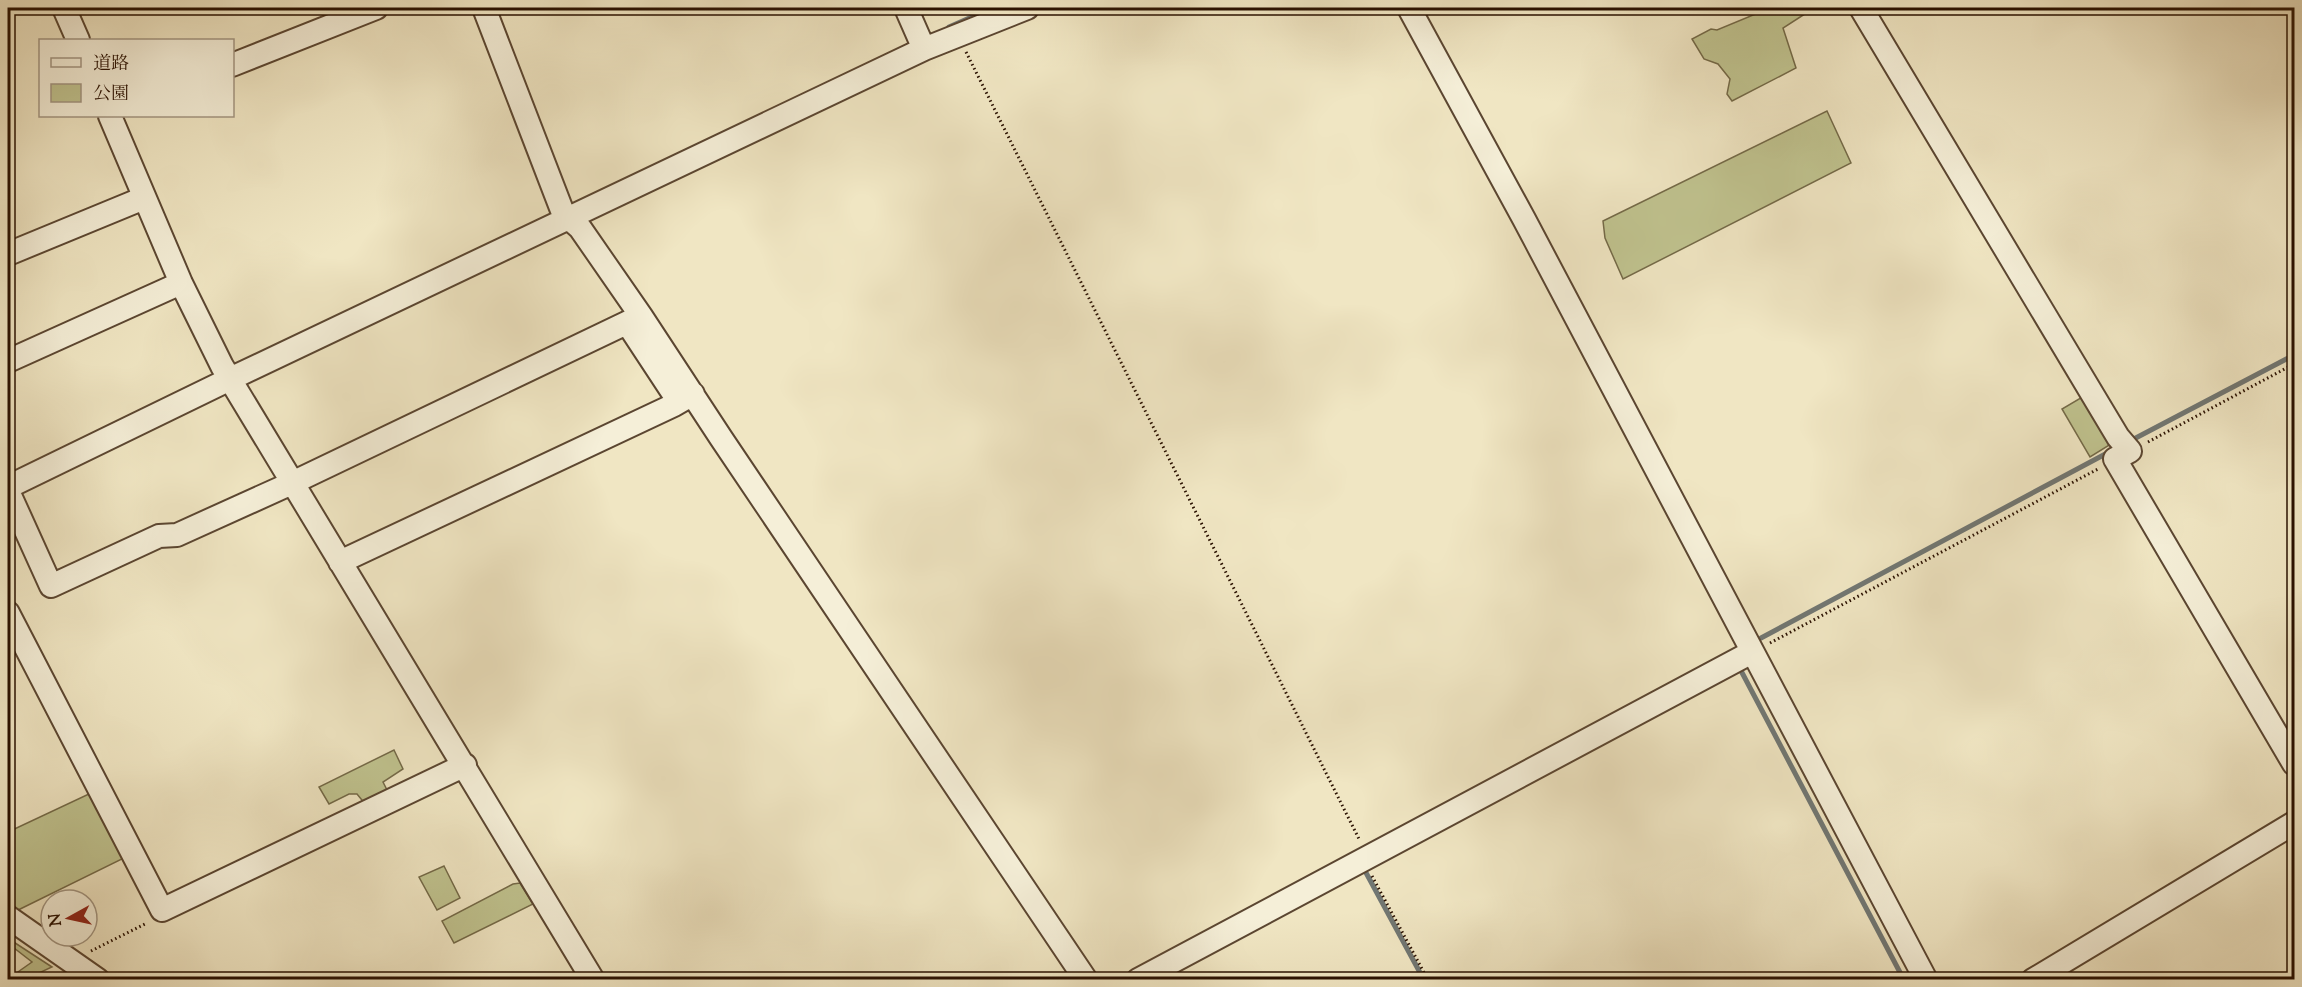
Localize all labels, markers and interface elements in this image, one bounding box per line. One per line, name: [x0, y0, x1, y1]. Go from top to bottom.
legend: [39, 39, 234, 117]
text: 道路: [93, 52, 129, 78]
text: 公園: [93, 82, 129, 108]
north arrow: [39, 888, 99, 948]
text: N: [44, 912, 69, 928]

